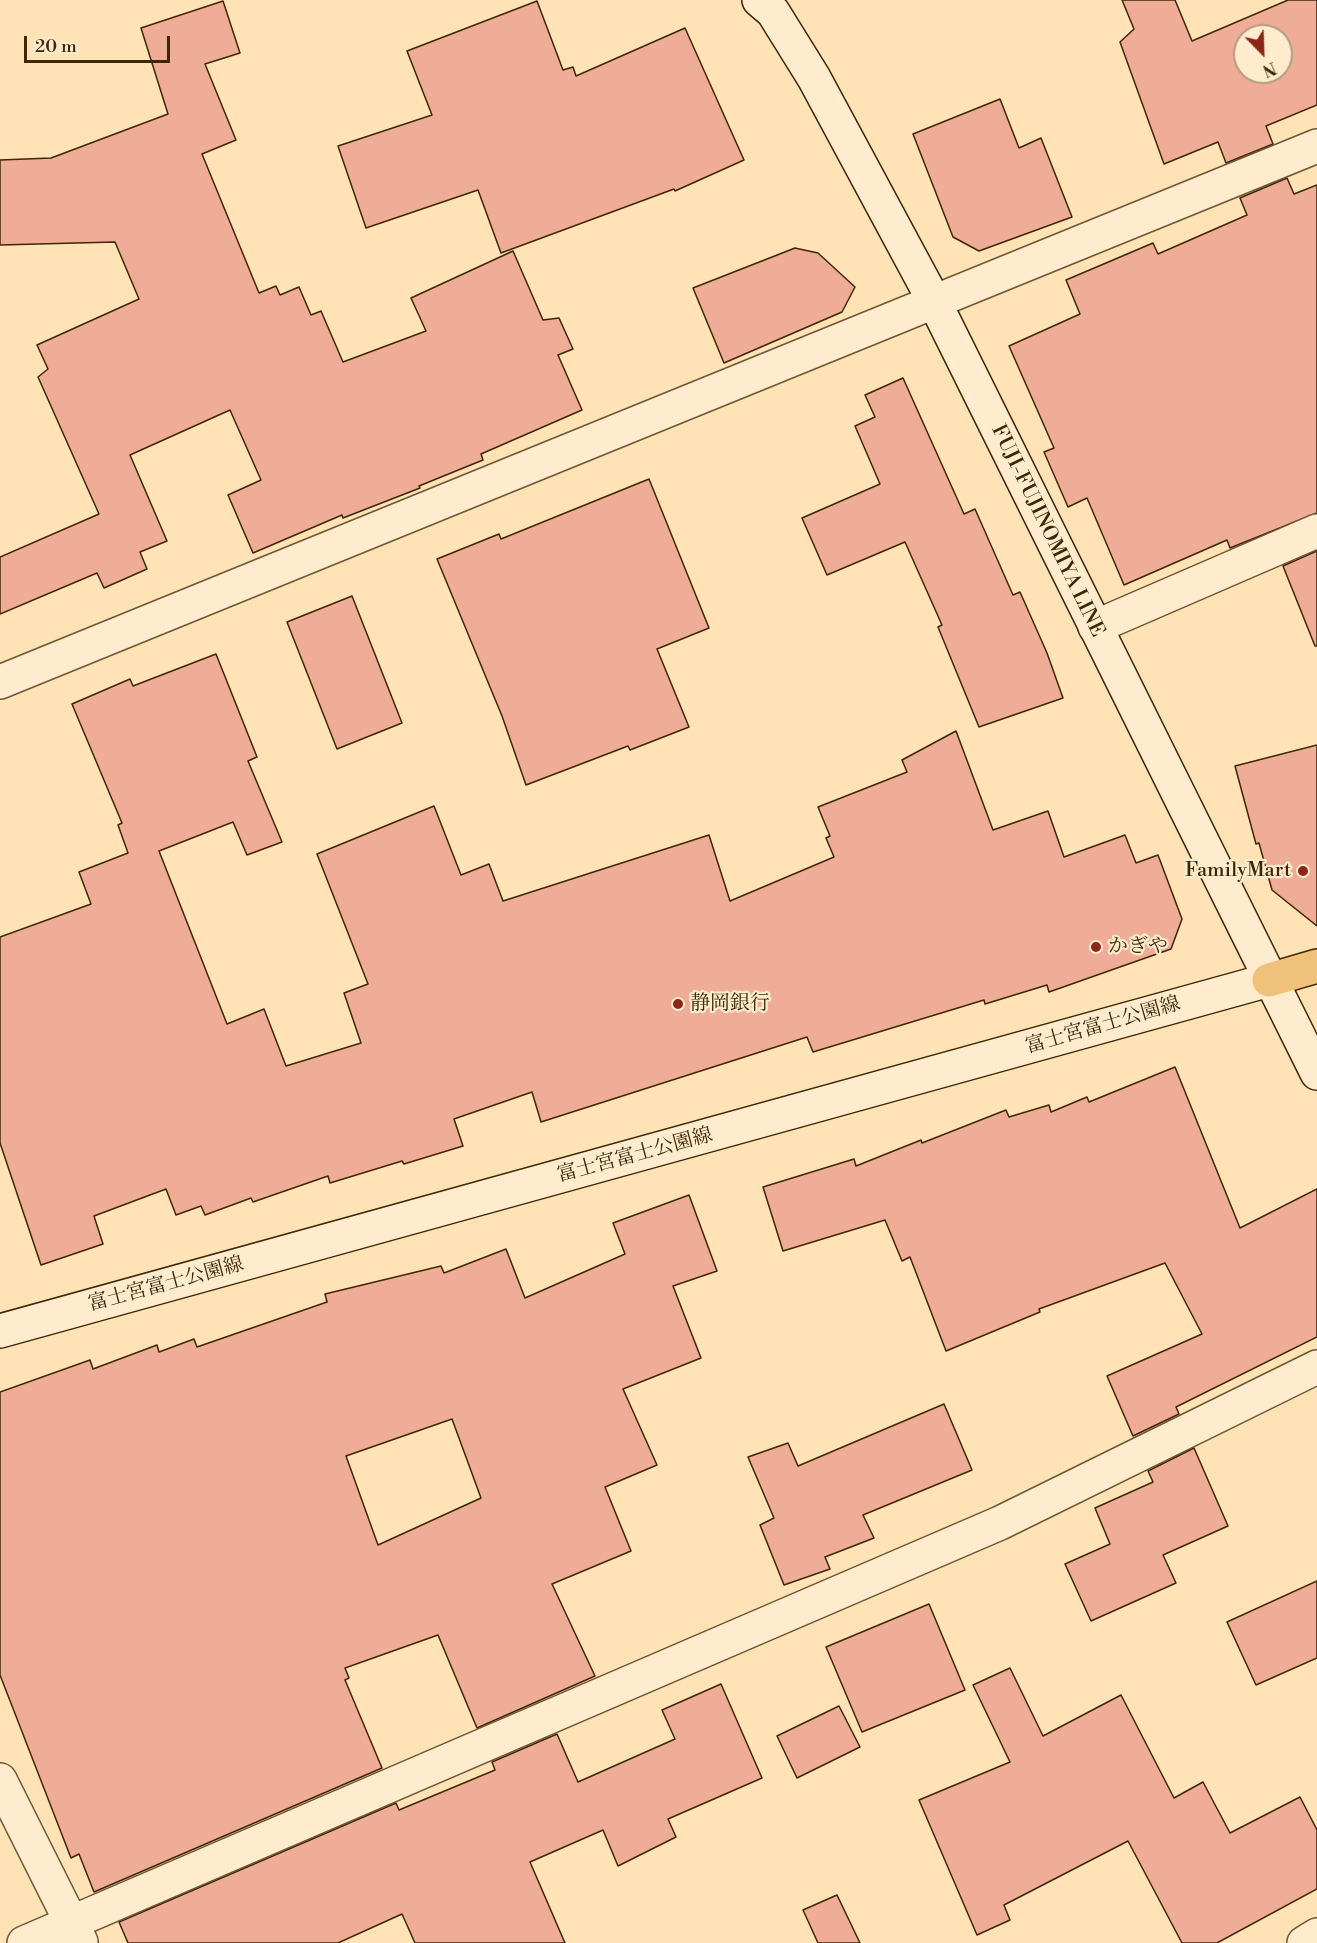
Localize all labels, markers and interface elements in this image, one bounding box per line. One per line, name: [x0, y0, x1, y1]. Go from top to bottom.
scale bar: [27, 24, 172, 62]
north arrow: [1233, 24, 1293, 84]
text: 20 m: [35, 35, 77, 58]
text: N: [1260, 57, 1279, 80]
street label: FUJI-FUJINOMIYA LINE: [985, 421, 1109, 641]
place label: FamilyMart: [1185, 859, 1291, 883]
marker: FamilyMart: [1296, 864, 1310, 878]
place label: かぎや: [1108, 935, 1168, 959]
marker: かぎや: [1089, 940, 1103, 954]
place label: 静岡銀行: [690, 992, 770, 1016]
street label: 富士宮富士公園線: [1023, 992, 1183, 1060]
marker: 静岡銀行: [671, 997, 685, 1011]
street label: 富士宮富士公園線: [555, 1124, 715, 1188]
street label: 富士宮富士公園線: [86, 1253, 246, 1317]

